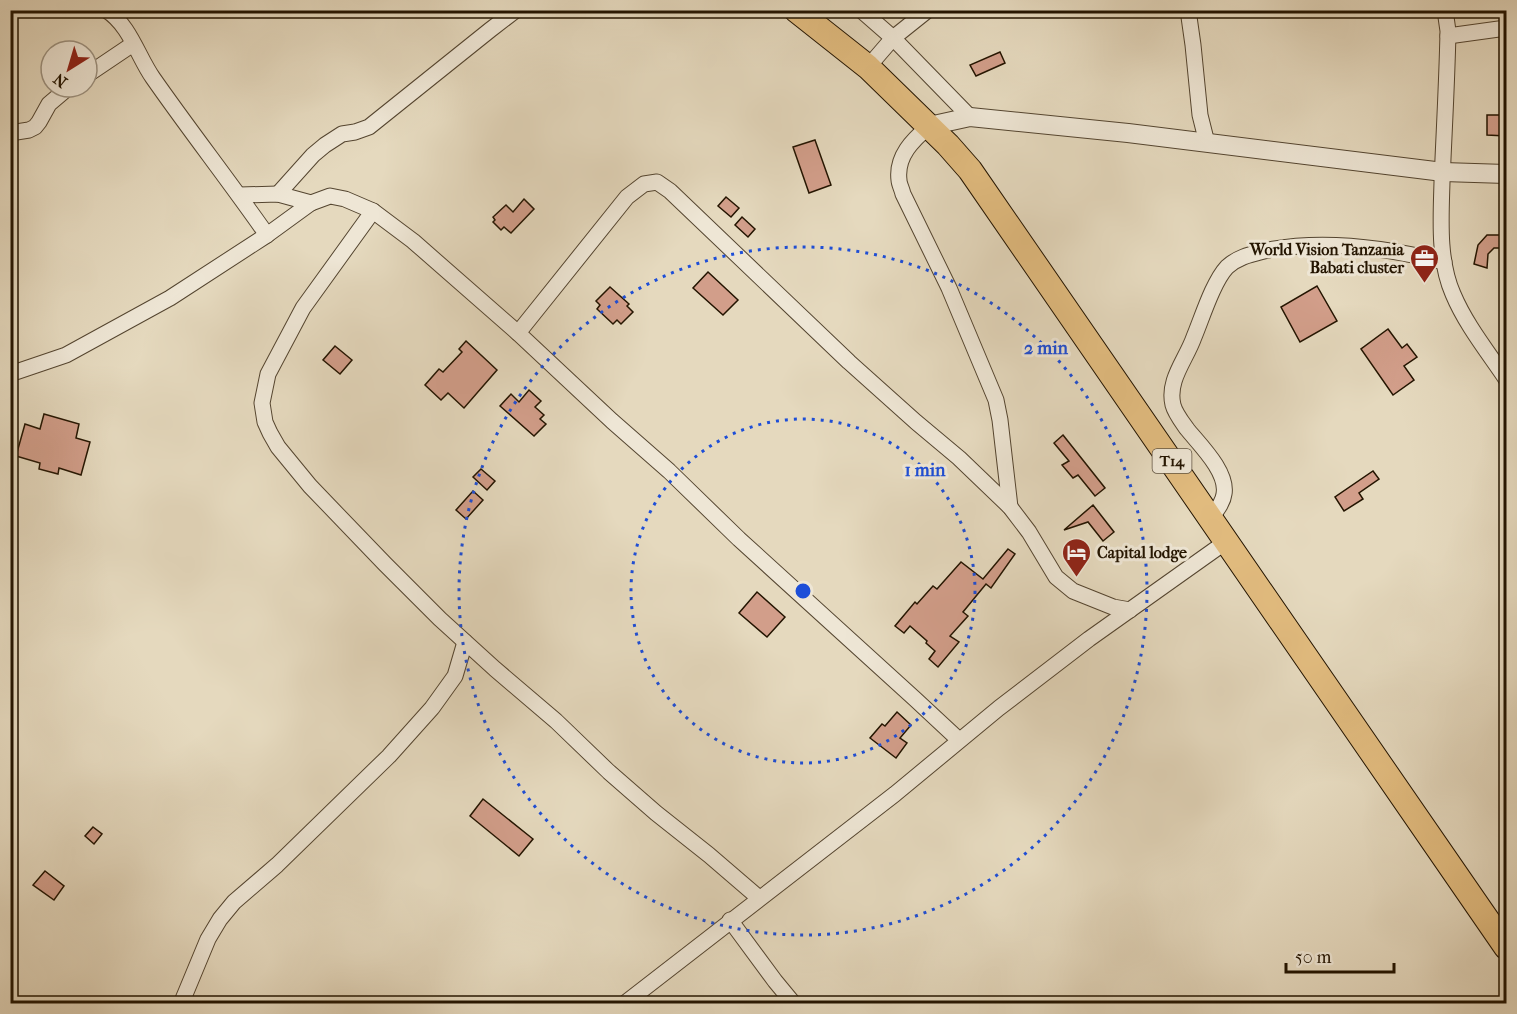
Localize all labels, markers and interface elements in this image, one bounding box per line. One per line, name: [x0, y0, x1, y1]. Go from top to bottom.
north arrow: [39, 39, 99, 99]
text: N: [49, 69, 71, 92]
place label: World Vision Tanzania Babati cluster: [1249, 240, 1405, 277]
office icon: World Vision Tanzania Babati cluster: [1409, 242, 1441, 284]
text: 2 min: [1024, 338, 1068, 359]
road number: T14: [1152, 449, 1192, 473]
text: 1 min: [904, 460, 946, 481]
hotel icon: Capital lodge: [1060, 536, 1092, 578]
place label: Capital lodge: [1097, 543, 1187, 563]
centre of rings: [793, 581, 813, 601]
scale bar: [1286, 936, 1394, 974]
text: 50 m: [1295, 947, 1332, 968]

